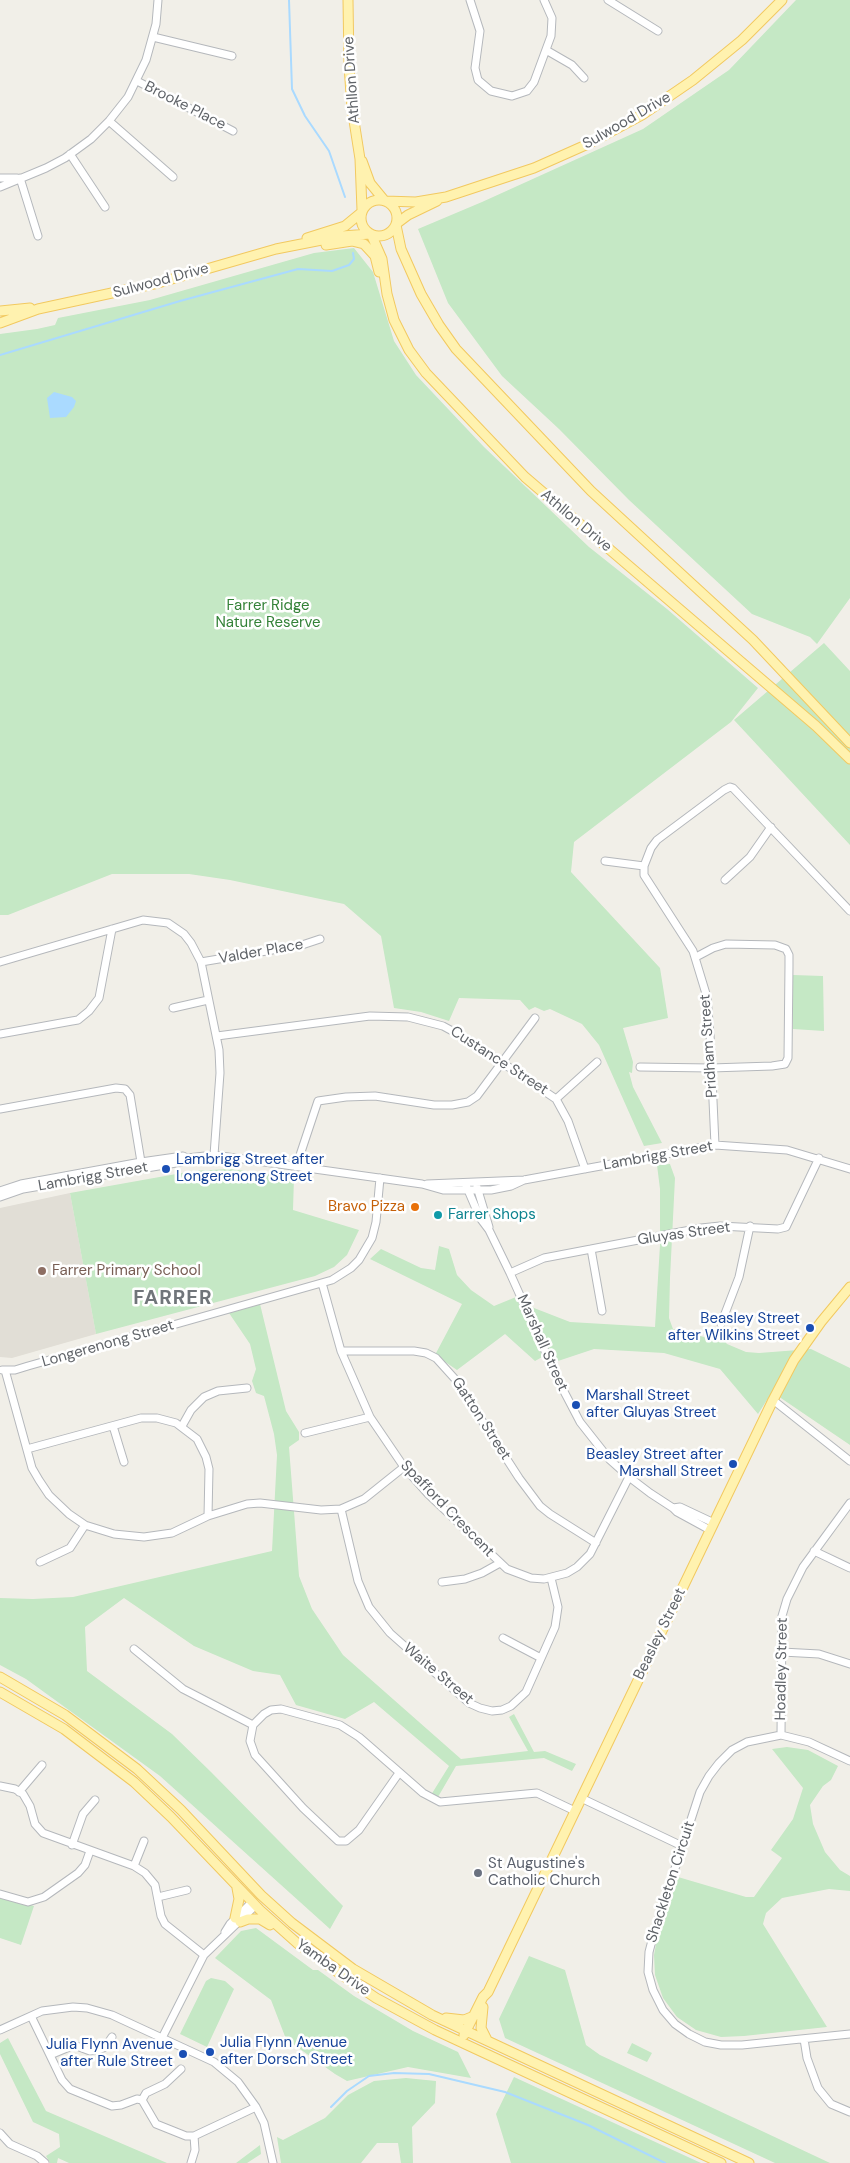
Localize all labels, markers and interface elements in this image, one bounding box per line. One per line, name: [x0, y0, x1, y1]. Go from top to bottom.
street label: Athllon Drive: [340, 36, 364, 124]
street label: Brooke Place: [141, 78, 229, 134]
street label: Sulwood Drive: [580, 89, 674, 153]
street label: Sulwood Drive: [111, 260, 211, 302]
street label: Athllon Drive: [537, 486, 615, 556]
park label: Farrer Ridge Nature Reserve: [215, 597, 321, 632]
street label: Valder Place: [217, 936, 305, 968]
street label: Pridham Street: [696, 994, 722, 1098]
street label: Custance Street: [447, 1023, 551, 1099]
street label: Lambrigg Street: [602, 1137, 714, 1175]
place label: Lambrigg Street after Longerenong Street: [176, 1151, 324, 1186]
street label: Lambrigg Street: [37, 1158, 149, 1196]
marker: Lambrigg Street after Longerenong Street: [160, 1163, 172, 1175]
place label: Bravo Pizza: [328, 1198, 405, 1216]
marker: Bravo Pizza: [409, 1201, 421, 1213]
place label: Farrer Shops: [448, 1206, 536, 1224]
marker: Farrer Shops: [432, 1209, 444, 1221]
street label: Gluyas Street: [637, 1219, 731, 1249]
place label: Farrer Primary School: [52, 1262, 201, 1280]
marker: Farrer Primary School: [36, 1265, 48, 1277]
district label: FARRER: [133, 1287, 213, 1311]
street label: Marshall Street: [513, 1292, 571, 1394]
place label: Beasley Street after Wilkins Street: [668, 1310, 800, 1345]
street label: Longerenong Street: [40, 1317, 176, 1371]
marker: Beasley Street after Wilkins Street: [804, 1322, 816, 1334]
street label: Gatton Street: [448, 1374, 514, 1464]
place label: Marshall Street after Gluyas Street: [586, 1387, 716, 1422]
marker: Marshall Street after Gluyas Street: [570, 1399, 582, 1411]
place label: Beasley Street after Marshall Street: [586, 1446, 723, 1481]
street label: Spafford Crescent: [396, 1457, 498, 1561]
marker: Beasley Street after Marshall Street: [727, 1458, 739, 1470]
street label: Beasley Street: [630, 1585, 690, 1683]
street label: Hoadley Street: [772, 1617, 792, 1721]
street label: Waite Street: [399, 1639, 477, 1709]
street label: Shackleton Circuit: [643, 1819, 699, 1945]
place label: St Augustine's Catholic Church: [488, 1855, 600, 1890]
marker: St Augustine's Catholic Church: [472, 1867, 484, 1879]
street label: Yamba Drive: [293, 1936, 373, 2000]
place label: Julia Flynn Avenue after Dorsch Street: [220, 2034, 353, 2069]
place label: Julia Flynn Avenue after Rule Street: [46, 2036, 173, 2071]
marker: Julia Flynn Avenue after Dorsch Street: [204, 2046, 216, 2058]
marker: Julia Flynn Avenue after Rule Street: [177, 2048, 189, 2060]

